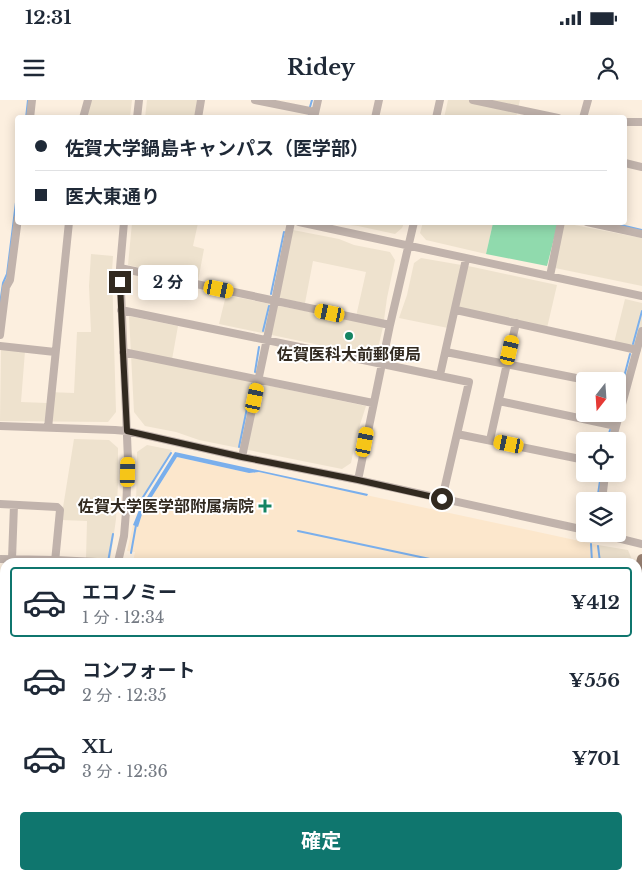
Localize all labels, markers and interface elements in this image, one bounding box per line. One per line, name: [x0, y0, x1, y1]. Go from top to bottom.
text: 12:31: [25, 6, 71, 29]
icon: menu: [20, 54, 48, 82]
text: Ridey: [287, 54, 355, 81]
icon: person: [594, 54, 622, 82]
text: 佐賀大学鍋島キャンパス（医学部）: [65, 137, 369, 160]
text: 医大東通り: [65, 185, 160, 208]
callout: 2 分: [138, 264, 198, 300]
route end: [109, 271, 131, 293]
text: 2 分: [153, 272, 183, 292]
car: [202, 279, 235, 299]
car: [313, 303, 346, 323]
marker: 佐賀医科大前郵便局: [343, 330, 355, 342]
car: [499, 334, 520, 366]
place label: 佐賀医科大前郵便局: [276, 344, 421, 364]
north arrow: [576, 372, 626, 422]
map controls: [576, 372, 626, 542]
car: [244, 382, 265, 414]
car: [354, 426, 375, 458]
button: locate: [576, 432, 626, 482]
car: [492, 434, 525, 454]
car: [120, 457, 135, 487]
route start: [431, 488, 453, 510]
button: layers: [576, 492, 626, 542]
place label: 佐賀大学医学部附属病院: [77, 496, 254, 516]
marker: 佐賀大学医学部附属病院: [258, 499, 272, 513]
icon: car: [22, 580, 67, 625]
text: エコノミー: [82, 581, 177, 604]
text: ¥412: [571, 591, 620, 614]
text: 1 分 · 12:34: [82, 607, 164, 627]
icon: car: [22, 658, 67, 703]
text: コンフォート: [82, 659, 195, 682]
text: ¥556: [568, 669, 620, 692]
text: 2 分 · 12:35: [82, 685, 167, 705]
text: XL: [82, 735, 112, 758]
icon: car: [22, 736, 67, 781]
text: ¥701: [571, 747, 620, 770]
text: 3 分 · 12:36: [82, 761, 168, 781]
button: 確定: [20, 812, 622, 870]

